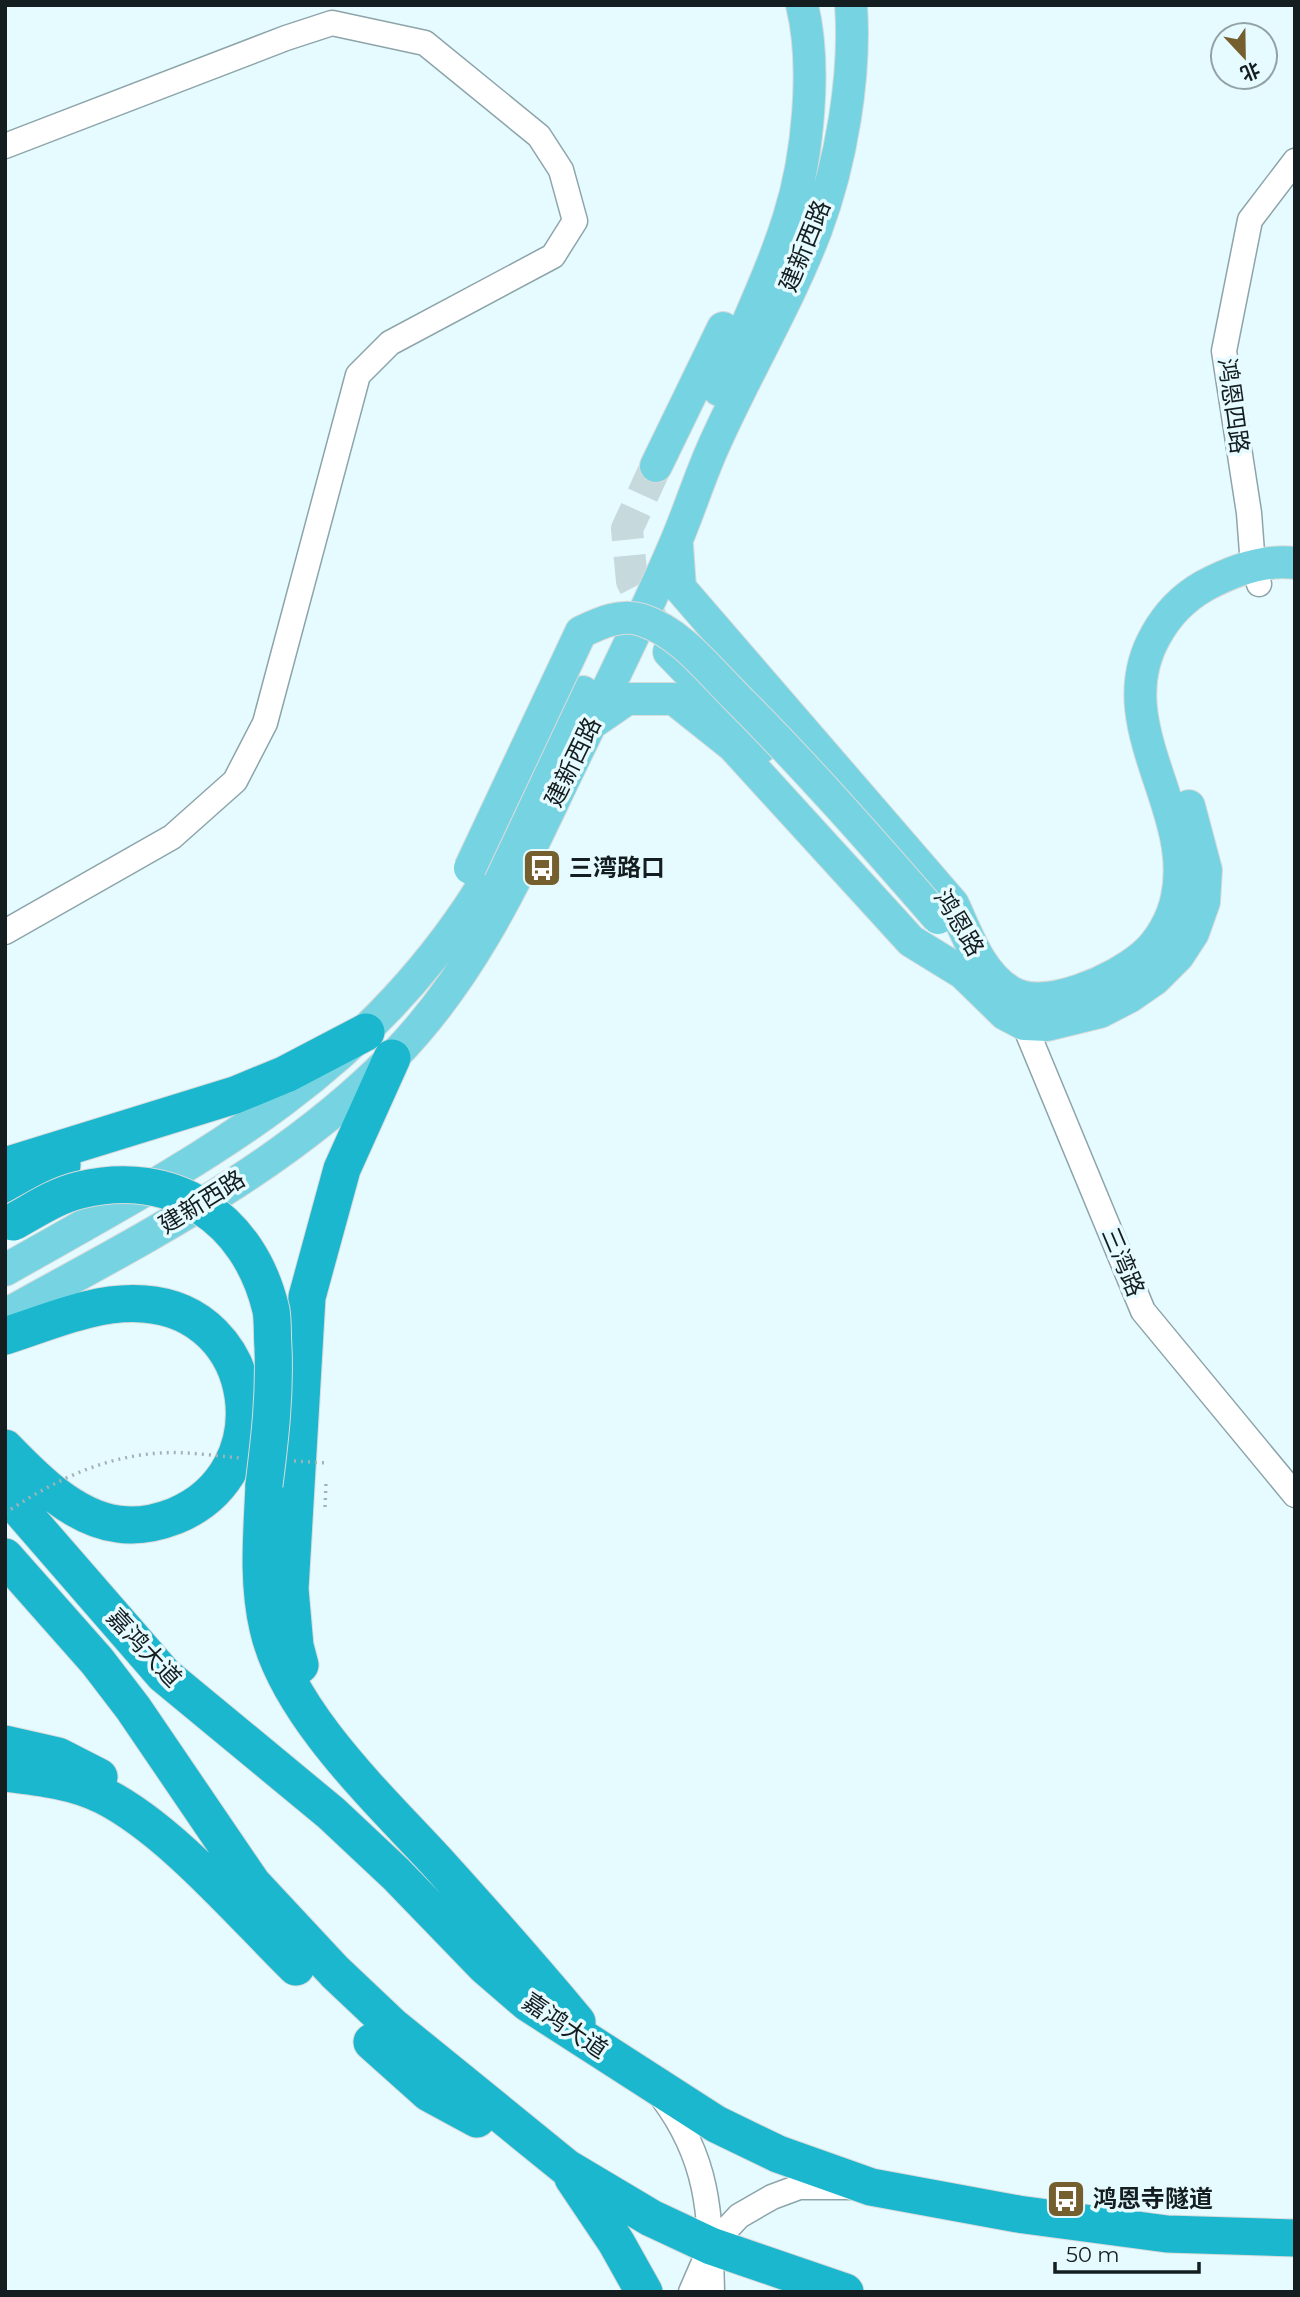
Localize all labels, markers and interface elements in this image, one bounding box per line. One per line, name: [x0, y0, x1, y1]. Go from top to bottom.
north arrow: [1209, 21, 1279, 91]
text: 北: [1237, 57, 1263, 86]
street label: 建新西路: [773, 196, 836, 296]
street label: 鸿恩四路: [1212, 356, 1255, 455]
street label: 建新西路: [538, 712, 607, 811]
bus stop icon: 三湾路口: [521, 847, 563, 889]
place label: 三湾路口: [569, 853, 665, 882]
street label: 鸿恩路: [928, 884, 990, 961]
street label: 建新西路: [153, 1164, 250, 1239]
street label: 三湾路: [1096, 1223, 1151, 1301]
street label: 嘉鸿大道: [101, 1603, 188, 1693]
street label: 嘉鸿大道: [517, 1987, 613, 2064]
bus stop icon: 鸿恩寺隧道: [1045, 2178, 1087, 2220]
place label: 鸿恩寺隧道: [1093, 2184, 1213, 2213]
scale bar: [1055, 2230, 1198, 2274]
text: 50 m: [1066, 2242, 1120, 2267]

